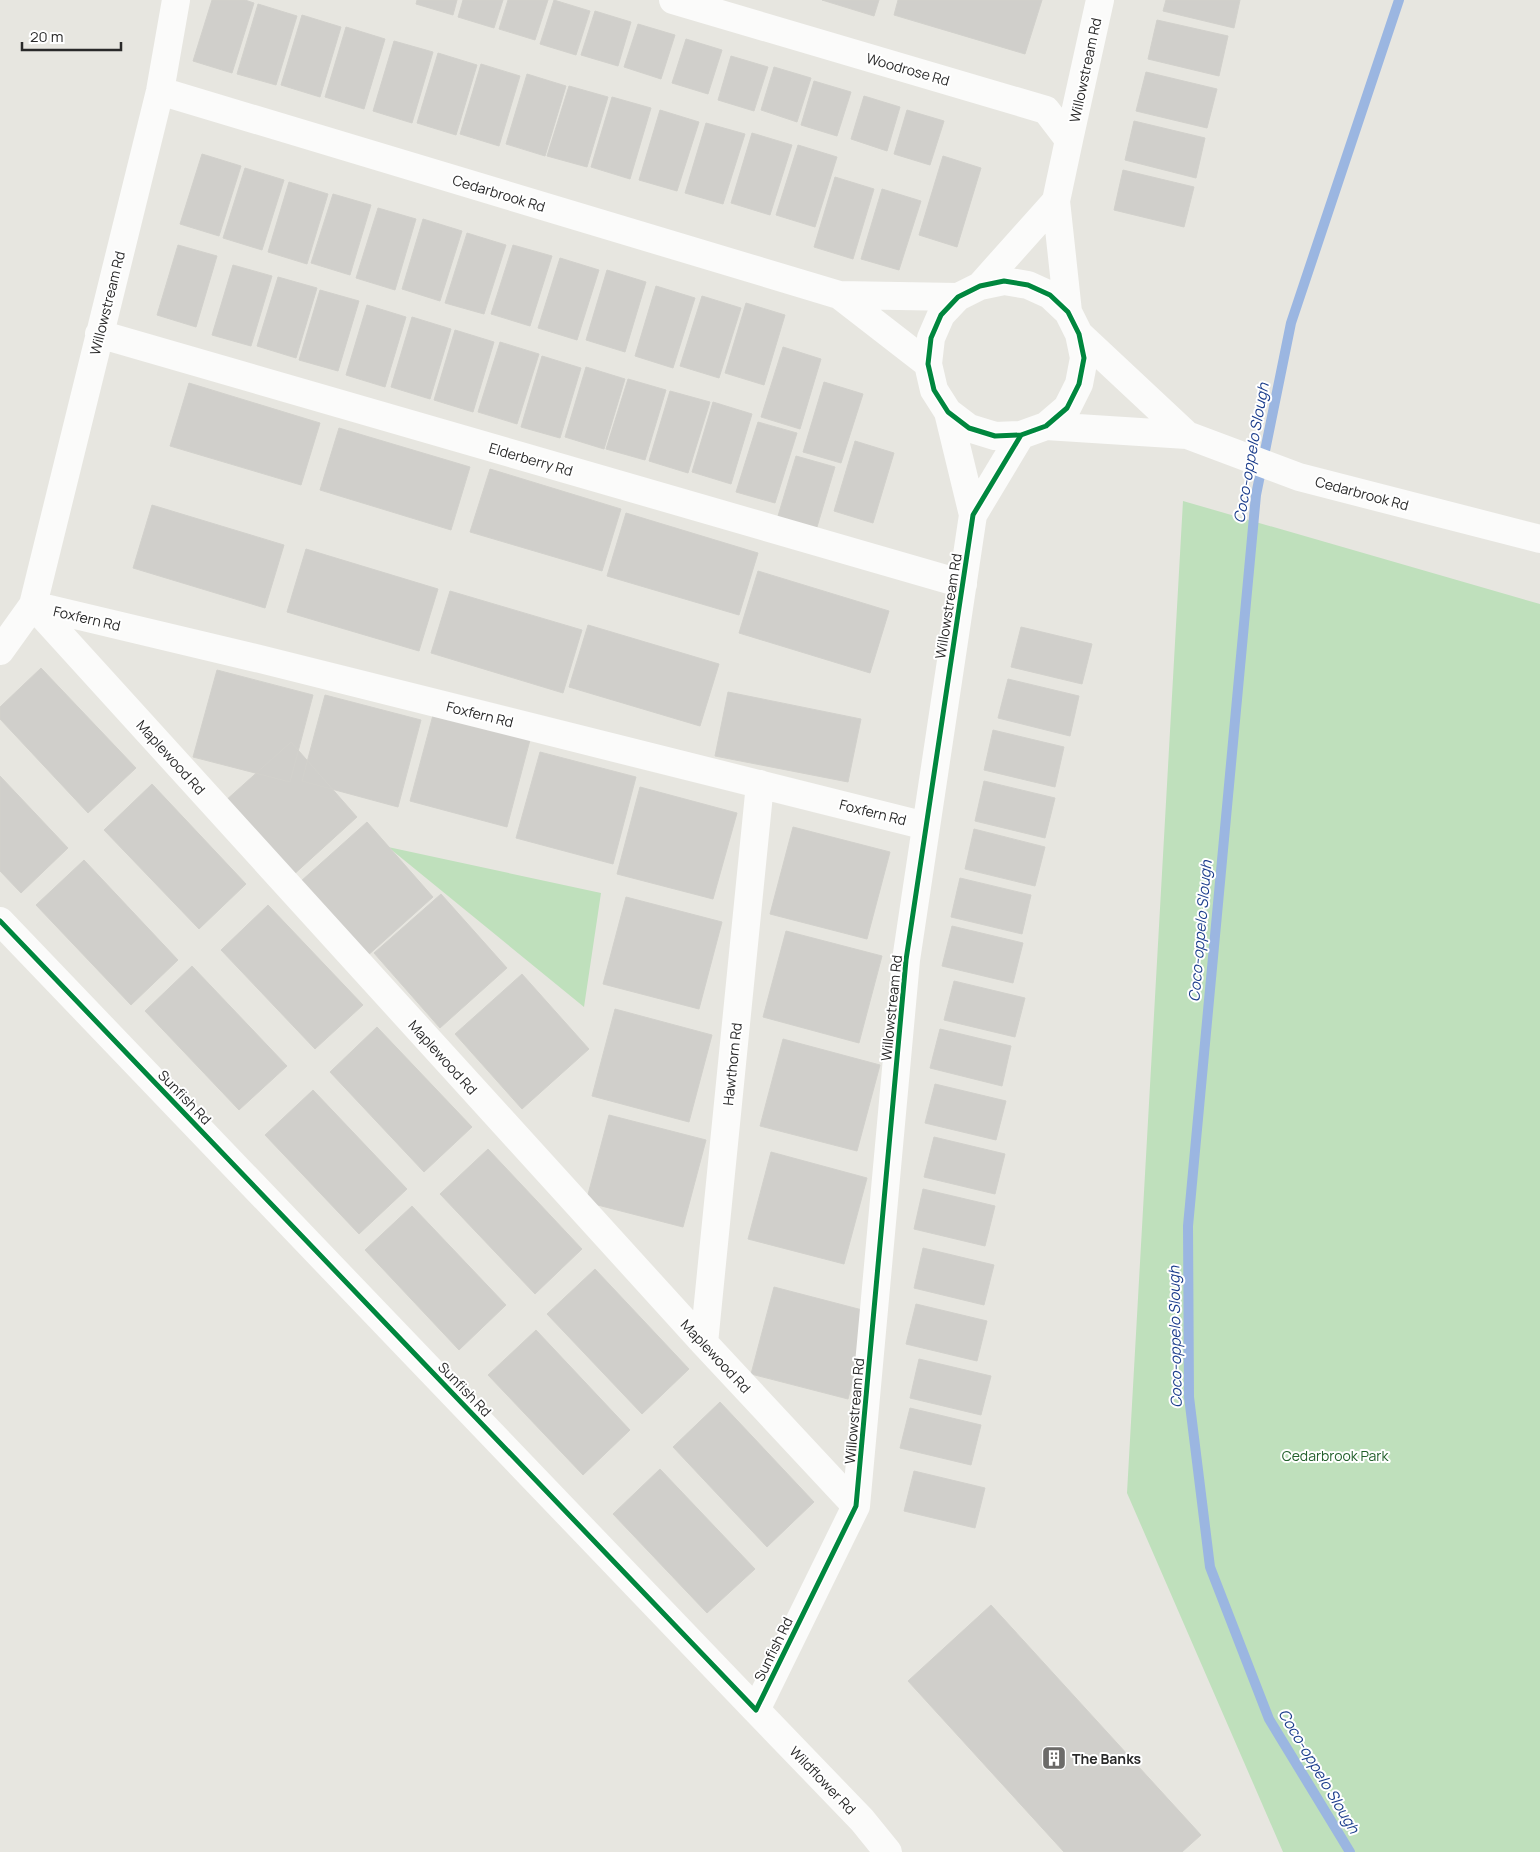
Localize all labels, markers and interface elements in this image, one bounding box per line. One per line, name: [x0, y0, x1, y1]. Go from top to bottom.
street label: Willowstream Rd: [1065, 16, 1105, 124]
scale bar: [22, 20, 121, 52]
text: 20 m: [30, 26, 63, 47]
street label: Woodrose Rd: [864, 48, 952, 90]
street label: Cedarbrook Rd: [450, 170, 548, 216]
street label: Willowstream Rd: [85, 249, 129, 357]
water label: Coco-oppelo Slough: [1228, 380, 1274, 525]
street label: Elderberry Rd: [487, 438, 575, 480]
street label: Cedarbrook Rd: [1313, 471, 1411, 515]
street label: Willowstream Rd: [930, 552, 966, 660]
street label: Foxfern Rd: [51, 601, 123, 635]
street label: Foxfern Rd: [444, 696, 516, 732]
street label: Maplewood Rd: [132, 716, 210, 798]
street label: Foxfern Rd: [837, 794, 909, 830]
water label: Coco-oppelo Slough: [1183, 858, 1217, 1003]
street label: Willowstream Rd: [876, 954, 906, 1062]
street label: Maplewood Rd: [404, 1016, 482, 1098]
street label: Hawthorn Rd: [718, 1022, 746, 1106]
street label: Sunfish Rd: [154, 1065, 216, 1129]
water label: Coco-oppelo Slough: [1163, 1265, 1187, 1408]
street label: Maplewood Rd: [677, 1315, 755, 1397]
street label: Sunfish Rd: [434, 1357, 496, 1421]
street label: Willowstream Rd: [840, 1357, 868, 1465]
park label: Cedarbrook Park: [1282, 1446, 1389, 1465]
street label: Sunfish Rd: [749, 1614, 797, 1684]
water label: Coco-oppelo Slough: [1273, 1705, 1365, 1838]
street label: Wildflower Rd: [786, 1742, 860, 1818]
building icon: The Banks: [1041, 1745, 1067, 1771]
place label: The Banks: [1072, 1749, 1142, 1768]

